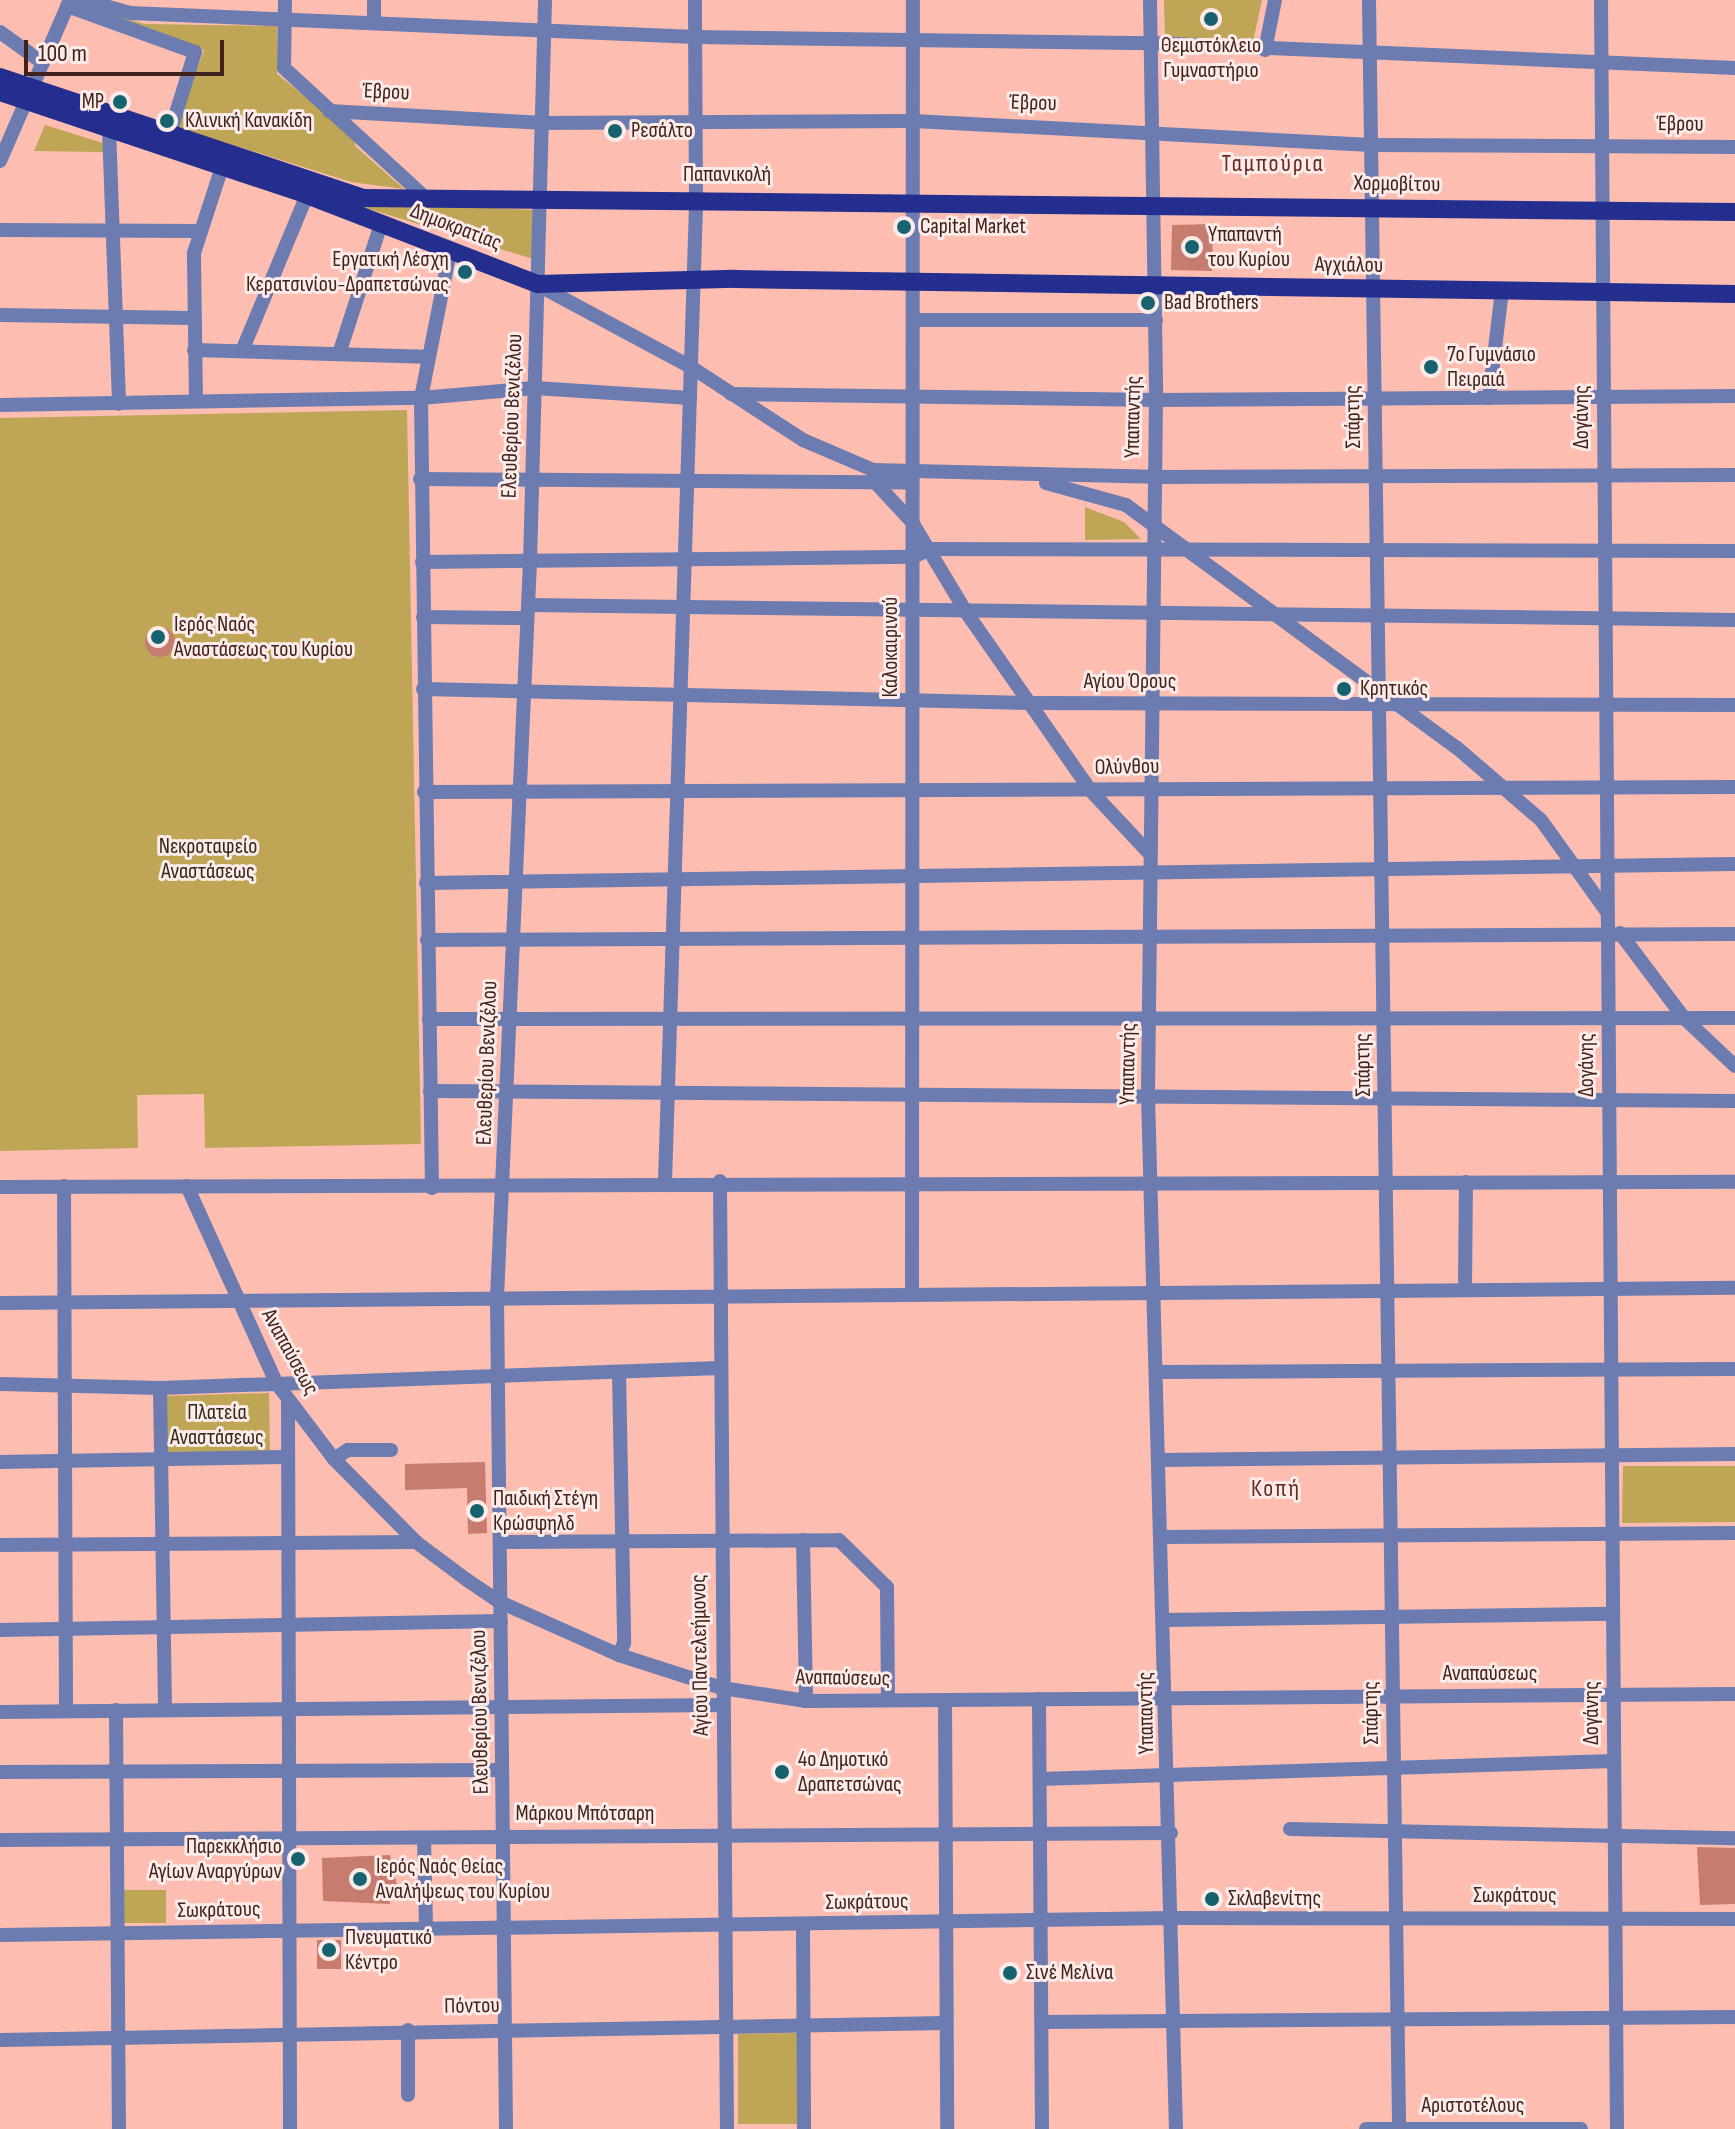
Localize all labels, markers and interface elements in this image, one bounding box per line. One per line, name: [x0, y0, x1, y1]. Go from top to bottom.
marker: Θεμιστόκλειο Γυμναστήριο: [1202, 10, 1220, 28]
scale bar: [28, 24, 228, 74]
place label: Θεμιστόκλειο Γυμναστήριο: [1161, 32, 1261, 84]
text: 100 m: [38, 39, 87, 68]
street label: Έβρου: [362, 78, 410, 106]
place label: MP: [82, 89, 104, 115]
street label: Έβρου: [1009, 89, 1057, 117]
marker: MP: [111, 93, 129, 111]
place label: Κλινική Κανακίδη: [185, 108, 312, 134]
marker: Κλινική Κανακίδη: [156, 110, 178, 132]
street label: Έβρου: [1656, 110, 1704, 138]
place label: Ρεσάλτο: [631, 118, 693, 144]
marker: Ρεσάλτο: [606, 122, 624, 140]
district label: Ταμπούρια: [1221, 150, 1325, 178]
street label: Παπανικολή: [683, 162, 771, 188]
street label: Χορμοβίτου: [1353, 170, 1441, 198]
street label: Δημοκρατίας: [407, 198, 505, 256]
place label: Capital Market: [920, 214, 1026, 240]
marker: Capital Market: [895, 218, 913, 236]
place label: Υπαπαντή του Κυρίου: [1208, 221, 1290, 272]
marker: Υπαπαντή του Κυρίου: [1183, 238, 1201, 256]
place label: Εργατική Λέσχη Κερατσινίου-Δραπετσώνας: [246, 246, 449, 298]
street label: Αγχιάλου: [1315, 251, 1383, 279]
marker: Εργατική Λέσχη Κερατσινίου-Δραπετσώνας: [456, 263, 474, 281]
place label: Bad Brothers: [1164, 290, 1259, 316]
marker: Bad Brothers: [1139, 294, 1157, 312]
street label: Ελευθερίου Βενιζέλου: [496, 333, 528, 499]
place label: 7ο Γυμνάσιο Πειραιά: [1447, 341, 1536, 392]
marker: 7ο Γυμνάσιο Πειραιά: [1422, 358, 1440, 376]
street label: Υπαπαντής: [1119, 376, 1147, 458]
street label: Σπάρτης: [1339, 385, 1367, 449]
street label: Δογάνης: [1569, 385, 1595, 449]
street label: Καλοκαιρινού: [878, 597, 904, 697]
place label: Ιερός Ναός Αναστάσεως του Κυρίου: [174, 611, 353, 662]
marker: Ιερός Ναός Αναστάσεως του Κυρίου: [149, 628, 167, 646]
street label: Αγίου Όρους: [1084, 669, 1176, 695]
place label: Κρητικός: [1360, 676, 1428, 702]
marker: Κρητικός: [1335, 680, 1353, 698]
street label: Ολύνθου: [1094, 753, 1160, 781]
park label: Νεκροταφείο Αναστάσεως: [159, 833, 257, 884]
street label: Ελευθερίου Βενιζέλου: [471, 980, 503, 1146]
street label: Υπαπαντής: [1114, 1023, 1142, 1105]
street label: Σπάρτης: [1349, 1033, 1377, 1097]
street label: Δογάνης: [1574, 1033, 1600, 1097]
street label: Αναπαύσεως: [256, 1304, 324, 1400]
park label: Πλατεία Αναστάσεως: [170, 1399, 264, 1450]
district label: Κοπή: [1251, 1475, 1301, 1503]
place label: Παιδική Στέγη Κρώσφηλδ: [493, 1485, 598, 1536]
marker: Παιδική Στέγη Κρώσφηλδ: [468, 1502, 486, 1520]
street label: Αγίου Παντελεήμονος: [685, 1574, 715, 1736]
street label: Ελευθερίου Βενιζέλου: [465, 1629, 495, 1795]
street label: Αναπαύσεως: [1443, 1661, 1537, 1687]
street label: Αναπαύσεως: [795, 1664, 891, 1692]
street label: Υπαπαντής: [1132, 1672, 1160, 1754]
street label: Σπάρτης: [1357, 1681, 1385, 1745]
street label: Δογάνης: [1579, 1681, 1605, 1745]
place label: 4ο Δημοτικό Δραπετσώνας: [798, 1746, 902, 1798]
marker: 4ο Δημοτικό Δραπετσώνας: [773, 1763, 791, 1781]
street label: Μάρκου Μπότσαρη: [516, 1801, 654, 1827]
place label: Παρεκκλήσιο Αγίων Αναργύρων: [149, 1833, 282, 1884]
marker: Παρεκκλήσιο Αγίων Αναργύρων: [289, 1850, 307, 1868]
place label: Ιερός Ναός Θείας Αναλήψεως του Κυρίου: [376, 1853, 550, 1904]
marker: Ιερός Ναός Θείας Αναλήψεως του Κυρίου: [351, 1870, 369, 1888]
street label: Σωκράτους: [1473, 1883, 1557, 1909]
place label: Σκλαβενίτης: [1228, 1886, 1321, 1912]
street label: Σωκράτους: [825, 1888, 909, 1916]
marker: Σκλαβενίτης: [1203, 1890, 1221, 1908]
street label: Σωκράτους: [177, 1896, 261, 1924]
place label: Πνευματικό Κέντρο: [345, 1924, 432, 1976]
marker: Πνευματικό Κέντρο: [320, 1941, 338, 1959]
place label: Σινέ Μελίνα: [1026, 1960, 1113, 1986]
marker: Σινέ Μελίνα: [1001, 1964, 1019, 1982]
street label: Πόντου: [444, 1992, 500, 2020]
street label: Αριστοτέλους: [1422, 2093, 1524, 2119]

